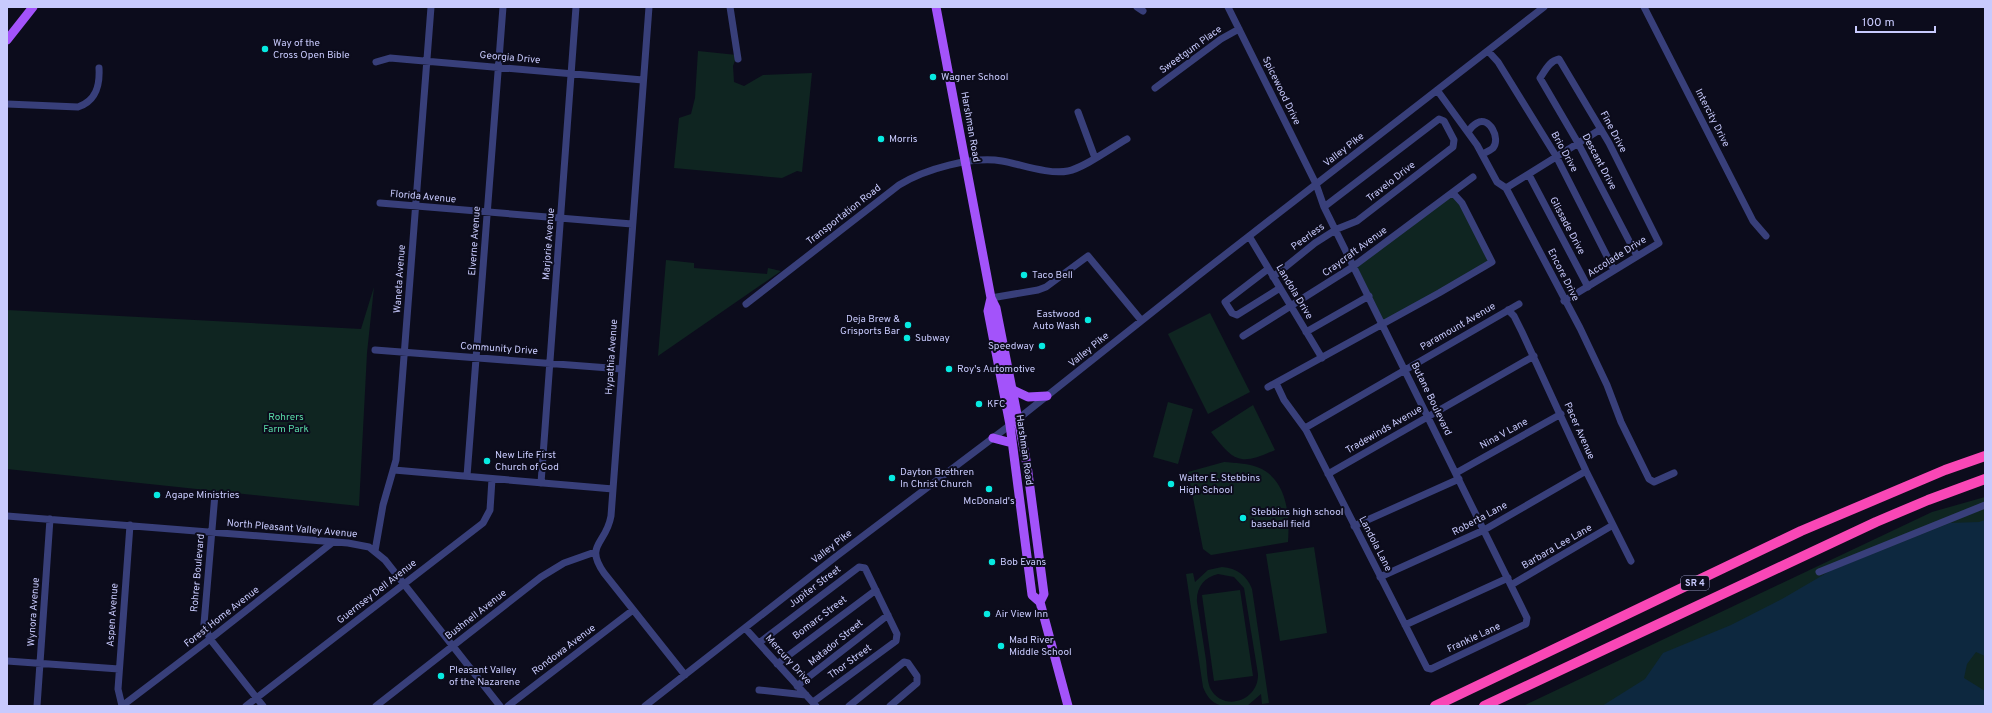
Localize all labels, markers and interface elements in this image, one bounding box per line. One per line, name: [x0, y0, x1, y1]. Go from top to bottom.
scale bar: [1856, 8, 1935, 34]
text: 100 m: [1862, 15, 1895, 31]
street label: Sweetgum Place: [1157, 23, 1225, 77]
place label: Way of the Cross Open Bible: [273, 37, 350, 62]
marker: Way of the Cross Open Bible: [260, 44, 270, 54]
street label: Georgia Drive: [479, 49, 541, 67]
street label: Spicewood Drive: [1259, 55, 1303, 127]
place label: Wagner School: [941, 71, 1008, 84]
marker: Wagner School: [928, 72, 938, 82]
street label: Intercity Drive: [1692, 87, 1732, 149]
street label: Harshman Road: [957, 91, 983, 163]
street label: Fine Drive: [1597, 109, 1629, 155]
street label: Brio Drive: [1548, 129, 1580, 175]
street label: Valley Pike: [1321, 130, 1367, 170]
street label: Descant Drive: [1579, 131, 1619, 193]
place label: Morris: [889, 133, 918, 146]
marker: Morris: [876, 134, 886, 144]
street label: Travelo Drive: [1364, 159, 1418, 205]
street label: Transportation Road: [804, 182, 884, 248]
street label: Florida Avenue: [389, 188, 457, 206]
street label: Glissade Drive: [1546, 195, 1588, 257]
street label: Elverne Avenue: [466, 206, 484, 276]
street label: Marjorie Avenue: [540, 208, 558, 280]
street label: Peerless: [1289, 220, 1328, 254]
street label: Craycraft Avenue: [1320, 224, 1390, 280]
street label: Accolade Drive: [1585, 234, 1649, 280]
street label: Waneta Avenue: [391, 244, 409, 314]
street label: Encore Drive: [1544, 246, 1582, 304]
street label: Landola Drive: [1272, 262, 1316, 322]
place label: Taco Bell: [1032, 269, 1073, 282]
marker: Taco Bell: [1019, 270, 1029, 280]
street label: Paramount Avenue: [1418, 300, 1498, 354]
place label: Eastwood Auto Wash: [1032, 308, 1080, 333]
place label: Deja Brew & Grisports Bar: [840, 313, 900, 338]
marker: Eastwood Auto Wash: [1083, 315, 1093, 325]
street label: Hypathia Avenue: [603, 319, 621, 395]
marker: Deja Brew & Grisports Bar: [903, 320, 913, 330]
street label: Valley Pike: [1066, 330, 1112, 370]
place label: Subway: [915, 332, 950, 345]
marker: Subway: [902, 333, 912, 343]
street label: Community Drive: [460, 340, 538, 358]
place label: Speedway: [988, 340, 1034, 353]
marker: Speedway: [1037, 341, 1047, 351]
street label: Butane Boulevard: [1408, 360, 1454, 438]
place label: Roy's Automotive: [957, 363, 1035, 376]
marker: Roy's Automotive: [944, 364, 954, 374]
place label: KFC: [987, 398, 1005, 411]
marker: KFC: [974, 399, 984, 409]
street label: Pacer Avenue: [1561, 400, 1597, 462]
street label: Tradewinds Avenue: [1343, 403, 1425, 457]
park label: Rohrers Farm Park: [263, 411, 309, 436]
street label: Harshman Road: [1013, 414, 1035, 486]
street label: Nina V Lane: [1478, 415, 1530, 453]
place label: New Life First Church of God: [495, 449, 559, 474]
marker: New Life First Church of God: [482, 456, 492, 466]
place label: Dayton Brethren In Christ Church: [900, 466, 974, 491]
place label: Walter E. Stebbins High School: [1179, 472, 1260, 497]
marker: Dayton Brethren In Christ Church: [887, 473, 897, 483]
marker: Walter E. Stebbins High School: [1166, 479, 1176, 489]
marker: McDonald's: [984, 484, 994, 494]
place label: Agape Ministries: [165, 489, 240, 502]
marker: Agape Ministries: [152, 490, 162, 500]
place label: McDonald's: [963, 495, 1015, 508]
street label: Roberta Lane: [1450, 499, 1510, 539]
place label: Stebbins high school baseball field: [1251, 506, 1344, 531]
marker: Stebbins high school baseball field: [1238, 513, 1248, 523]
street label: Landola Lane: [1356, 514, 1394, 574]
street label: North Pleasant Valley Avenue: [226, 517, 358, 541]
street label: Barbara Lee Lane: [1519, 522, 1595, 572]
street label: Valley Pike: [809, 527, 855, 567]
street label: Rohrer Boulevard: [188, 533, 208, 613]
place label: Bob Evans: [1000, 556, 1047, 569]
street label: Guernsey Dell Avenue: [335, 557, 419, 627]
marker: Bob Evans: [987, 557, 997, 567]
street label: Jupiter Street: [786, 563, 844, 611]
road number: SR 4: [1681, 576, 1709, 590]
street label: Wynora Avenue: [25, 577, 43, 647]
street label: Aspen Avenue: [104, 583, 122, 647]
street label: Forest Home Avenue: [182, 584, 262, 650]
street label: Bushnell Avenue: [443, 587, 509, 643]
street label: Bomarc Street: [790, 593, 850, 643]
place label: Air View Inn: [995, 608, 1048, 621]
marker: Air View Inn: [982, 609, 992, 619]
street label: Matador Street: [806, 617, 866, 669]
street label: Frankie Lane: [1445, 620, 1503, 656]
street label: Rondowa Avenue: [530, 622, 598, 678]
street label: Mercury Drive: [762, 632, 814, 688]
place label: Mad River Middle School: [1009, 634, 1072, 659]
marker: Mad River Middle School: [996, 641, 1006, 651]
street label: Thor Street: [826, 642, 875, 682]
place label: Pleasant Valley of the Nazarene: [449, 664, 520, 689]
marker: Pleasant Valley of the Nazarene: [436, 671, 446, 681]

